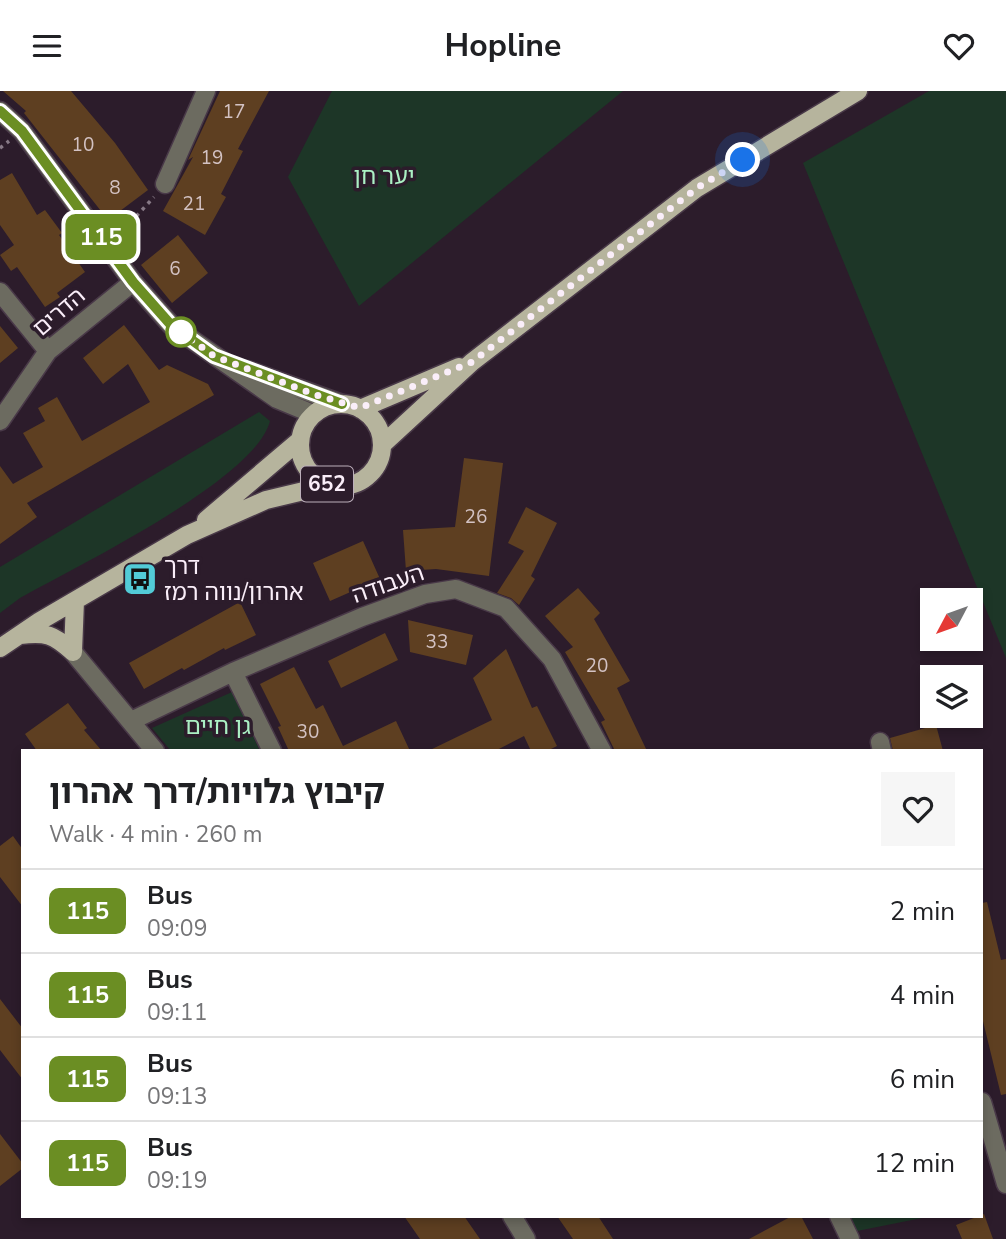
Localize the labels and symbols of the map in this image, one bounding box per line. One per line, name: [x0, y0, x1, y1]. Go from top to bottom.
house number: 17: [223, 99, 245, 125]
house number: 10: [72, 132, 94, 158]
your location: [725, 142, 760, 177]
house number: 19: [201, 145, 223, 171]
park label: יער חן: [353, 161, 415, 192]
house number: 8: [109, 175, 121, 201]
house number: 21: [183, 191, 205, 217]
line badge: 115: [61, 214, 141, 260]
house number: 6: [169, 256, 181, 282]
street label: הדרים: [26, 281, 92, 343]
unlabelled marker: [166, 317, 196, 347]
road number: 652: [301, 467, 353, 501]
house number: 26: [465, 504, 487, 530]
place label: דרך אהרון/נווה רמז: [164, 551, 304, 608]
street label: העבודה: [348, 557, 428, 611]
bus stop icon: דרך אהרון/נווה רמז: [121, 560, 159, 598]
north arrow: [920, 588, 984, 651]
house number: 33: [426, 629, 448, 655]
house number: 20: [586, 653, 608, 679]
park label: גן חיים: [185, 711, 251, 742]
house number: 30: [297, 719, 319, 745]

